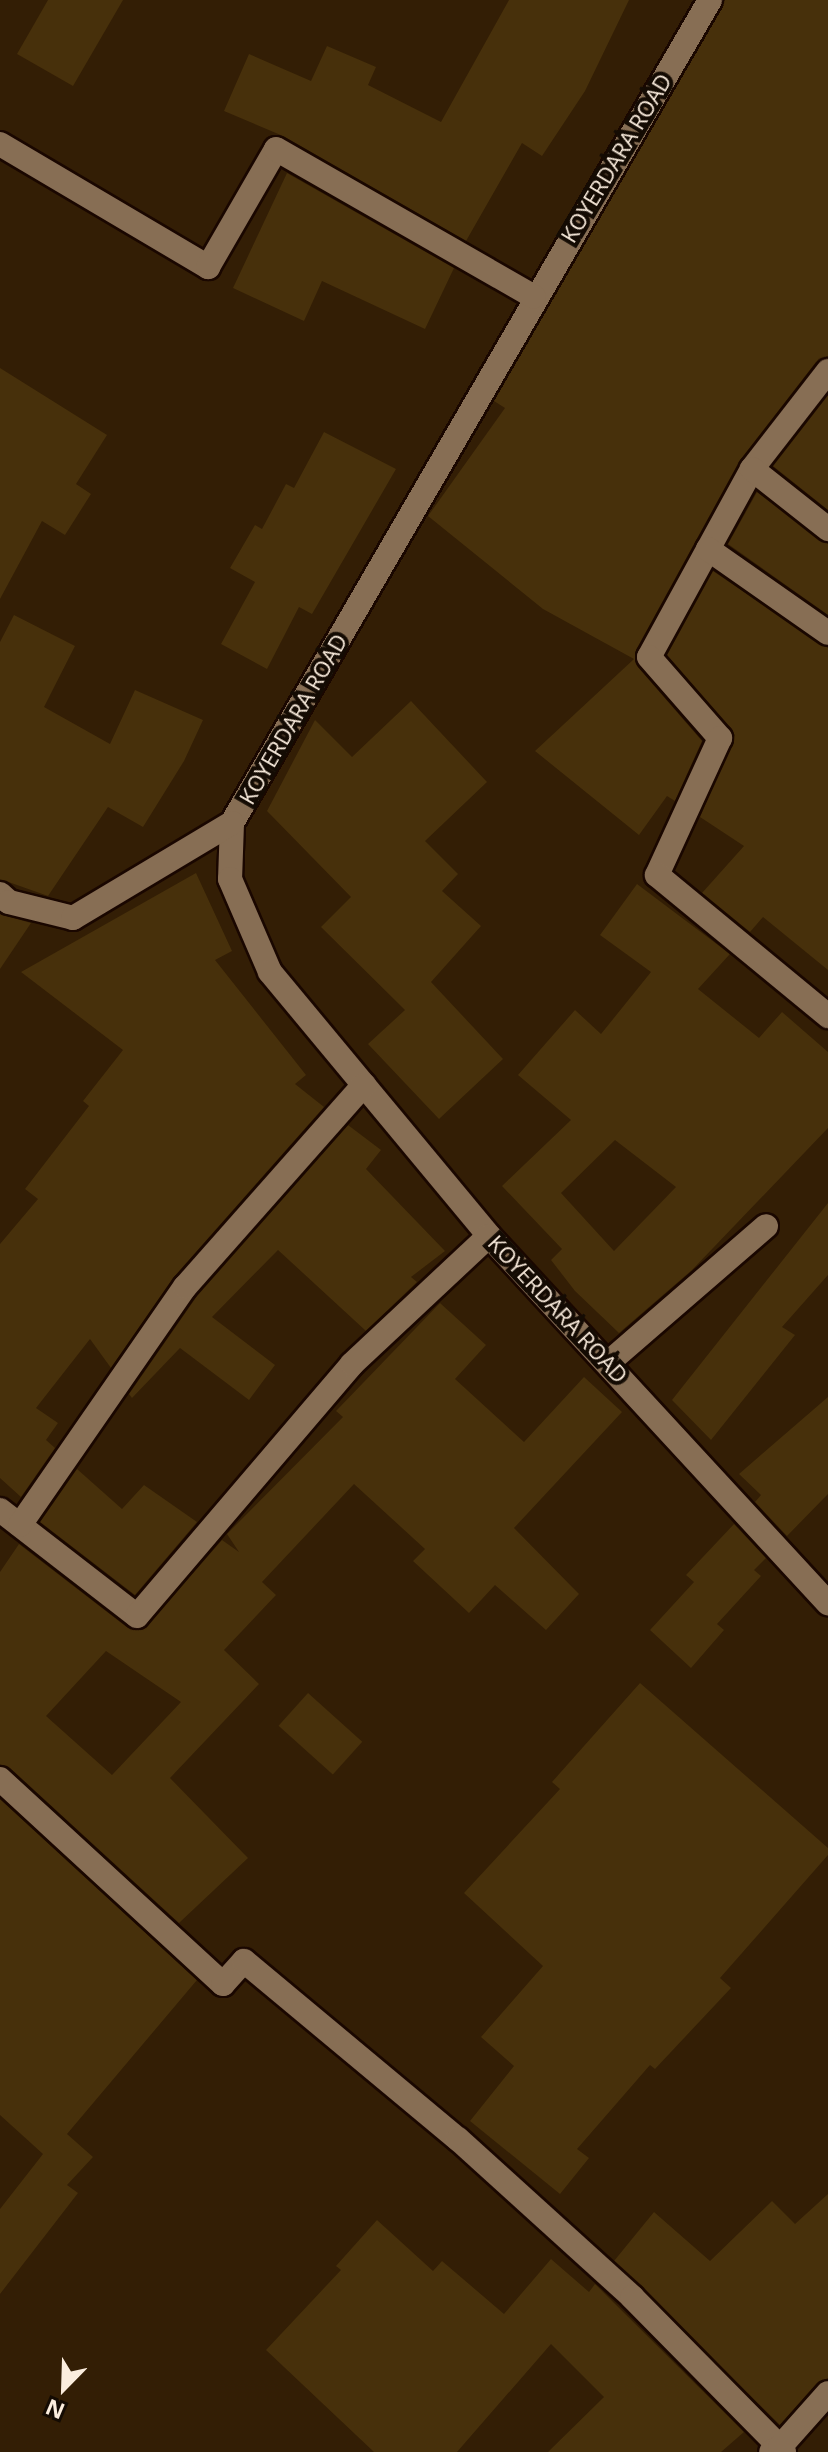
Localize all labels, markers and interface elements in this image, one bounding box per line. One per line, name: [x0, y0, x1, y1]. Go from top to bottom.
street label: KOYERDARA ROAD: [555, 69, 677, 247]
street label: KOYERDARA ROAD: [233, 629, 353, 809]
street label: KOYERDARA ROAD: [483, 1230, 633, 1388]
north arrow: [24, 2348, 104, 2428]
text: N: [41, 2393, 69, 2427]

